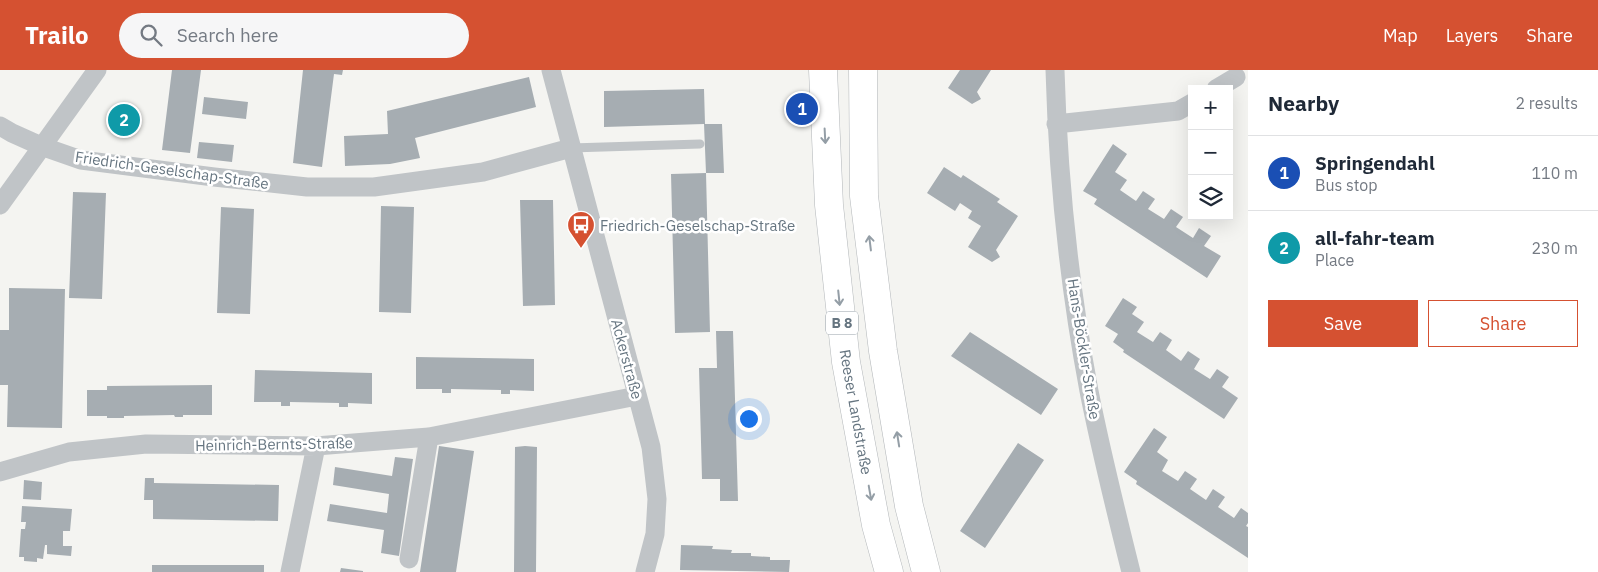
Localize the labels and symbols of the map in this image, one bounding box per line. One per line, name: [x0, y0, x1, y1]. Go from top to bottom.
pin: 1: [786, 90, 818, 128]
pin: 2: [108, 101, 140, 139]
one-way arrow: [821, 128, 830, 144]
street label: Friedrich-Geselschap-Straße: [74, 147, 270, 193]
bus stop icon: Friedrich-Geselschap-Straße: [566, 210, 596, 249]
place label: Friedrich-Geselschap-Straße: [600, 216, 795, 235]
one-way arrow: [865, 236, 875, 252]
street label: Hans-Böckler-Straße: [1063, 277, 1105, 421]
one-way arrow: [834, 290, 844, 306]
road number: B 8: [826, 312, 858, 334]
street label: Ackerstraße: [607, 317, 647, 401]
street label: Reeser Landstraße: [836, 348, 876, 476]
your location: [736, 406, 762, 432]
one-way arrow: [892, 431, 902, 447]
street label: Heinrich-Bernts-Straße: [195, 433, 353, 455]
one-way arrow: [865, 485, 875, 501]

